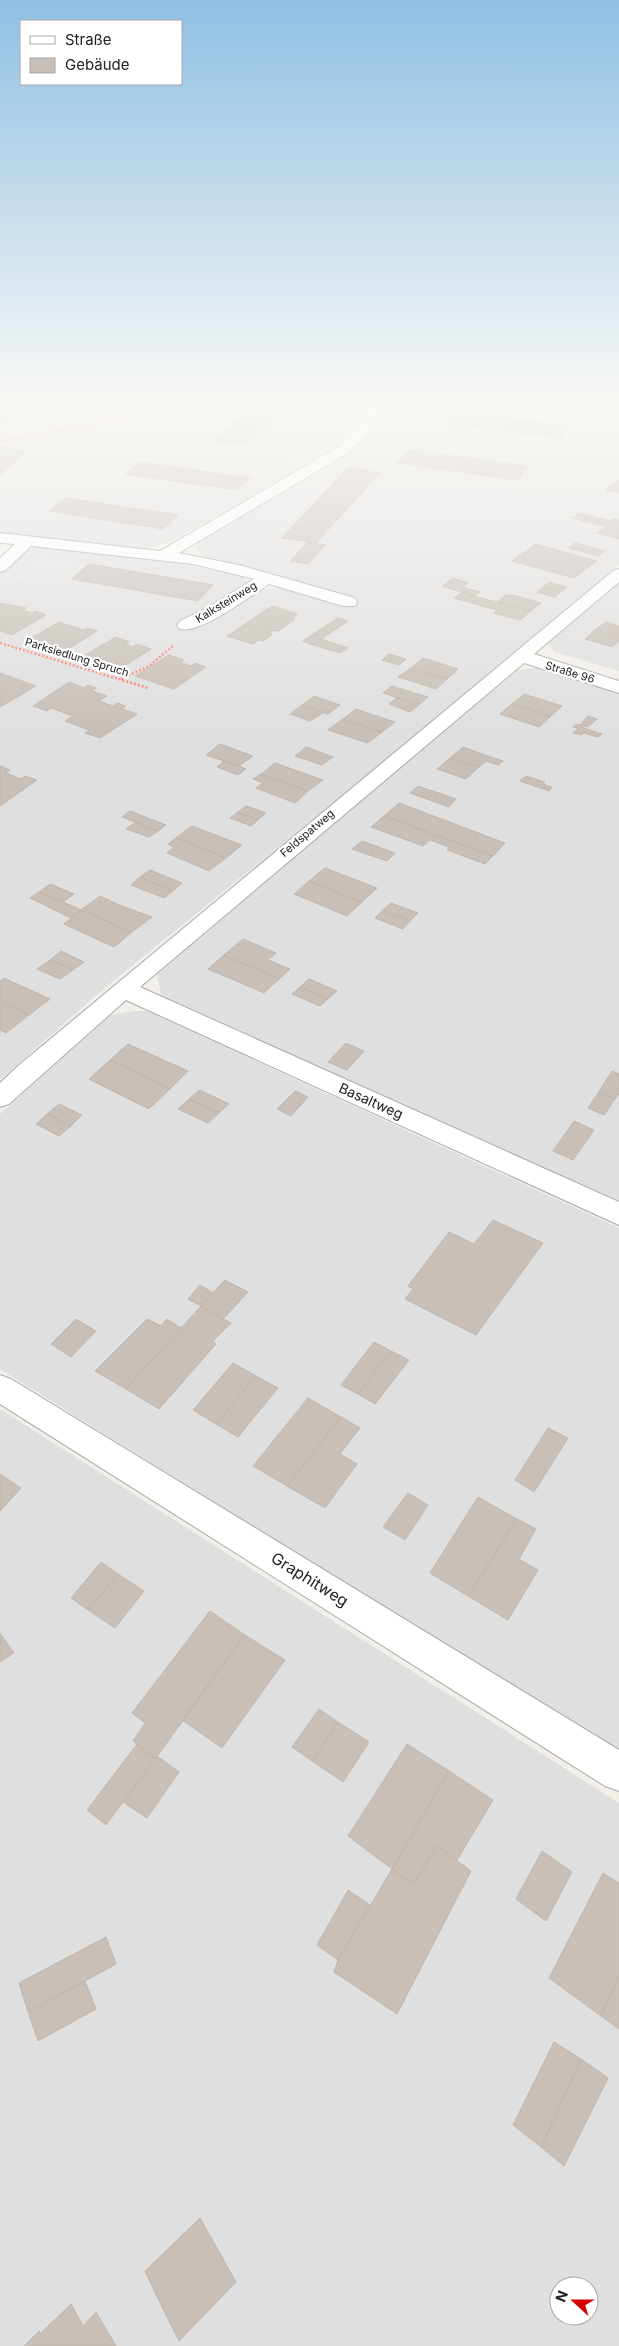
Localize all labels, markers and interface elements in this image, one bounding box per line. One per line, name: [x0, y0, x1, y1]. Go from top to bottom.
legend: [20, 20, 182, 85]
text: Straße: [65, 30, 112, 49]
text: Gebäude: [65, 55, 130, 74]
street label: Kalksteinweg: [193, 578, 259, 626]
street label: Parksiedlung Spruch: [23, 635, 131, 679]
street label: Straße 96: [544, 658, 597, 686]
street label: Feldspatweg: [277, 806, 337, 860]
street label: Basaltweg: [336, 1079, 406, 1122]
street label: Graphitweg: [268, 1547, 352, 1611]
north arrow: [549, 2276, 599, 2326]
text: N: [552, 2288, 571, 2304]

